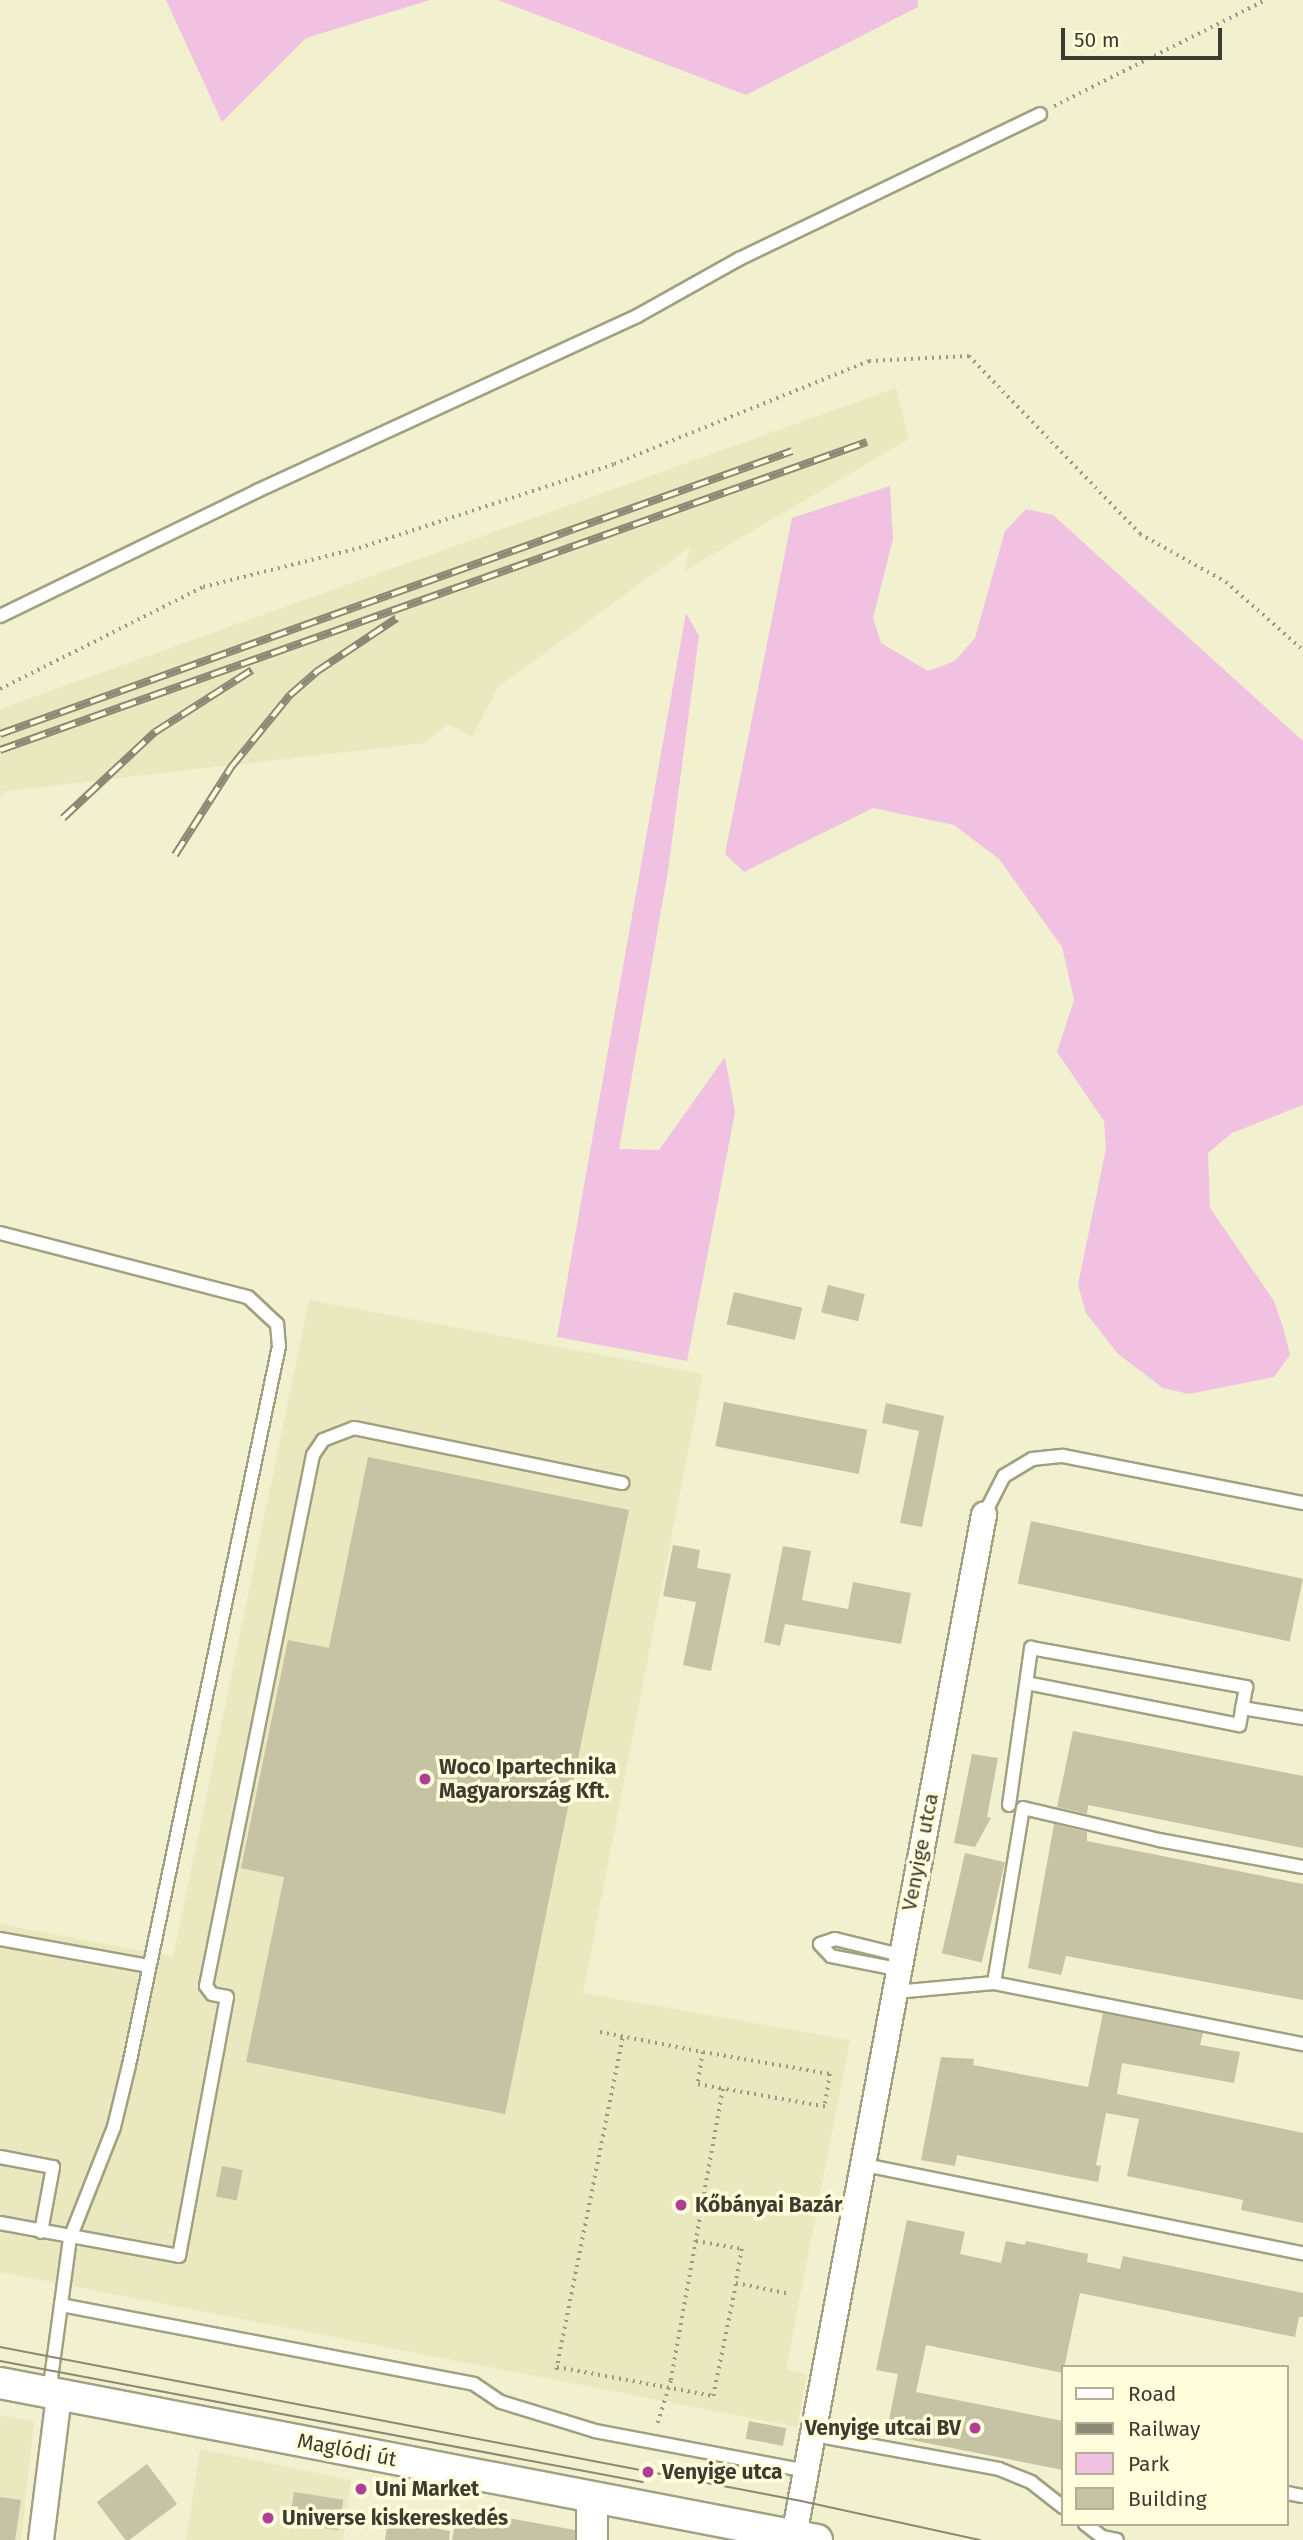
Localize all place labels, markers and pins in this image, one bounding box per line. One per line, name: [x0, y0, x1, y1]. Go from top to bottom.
place label: Woco Ipartechnika Magyarország Kft.: [439, 1754, 616, 1804]
marker: Woco Ipartechnika Magyarország Kft.: [417, 1771, 433, 1787]
place label: Kőbányai Bazár: [695, 2192, 843, 2218]
marker: Kőbányai Bazár: [673, 2197, 689, 2213]
place label: Venyige utcai BV: [805, 2415, 961, 2441]
marker: Venyige utcai BV: [967, 2420, 983, 2436]
place label: Venyige utca: [662, 2459, 783, 2485]
marker: Venyige utca: [640, 2464, 656, 2480]
place label: Uni Market: [375, 2476, 479, 2502]
marker: Uni Market: [353, 2481, 369, 2497]
place label: Universe kiskereskedés: [282, 2505, 508, 2531]
marker: Universe kiskereskedés: [260, 2510, 276, 2526]

